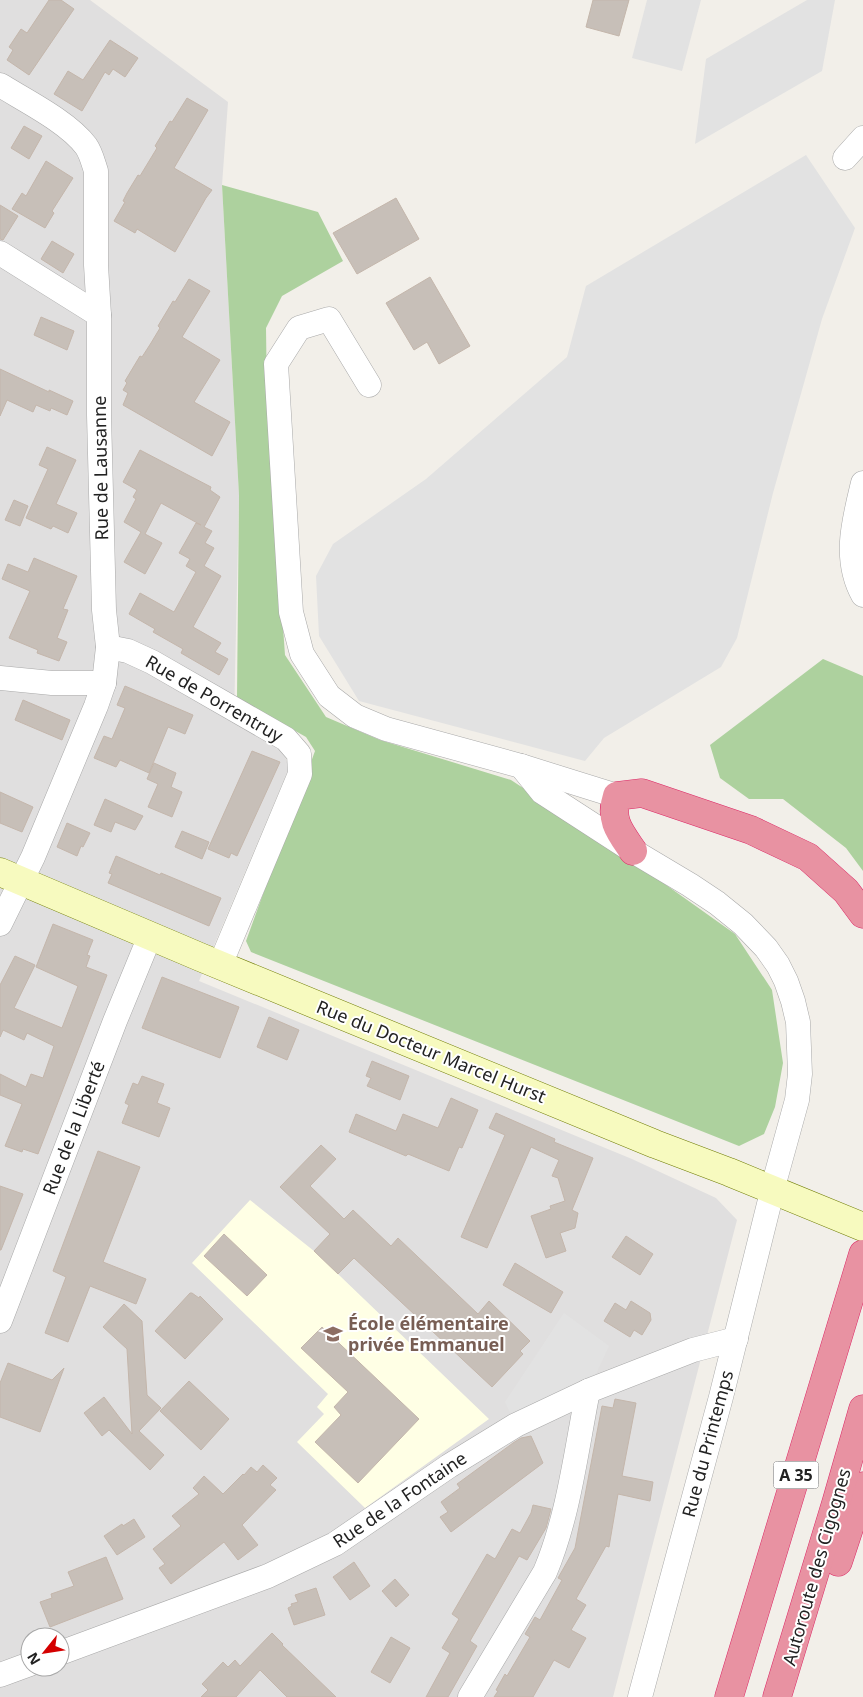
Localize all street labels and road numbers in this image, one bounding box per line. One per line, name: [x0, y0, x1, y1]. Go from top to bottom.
street label: Rue de Lausanne: [87, 395, 113, 541]
street label: Rue de Porrentruy: [141, 649, 288, 748]
street label: Rue du Docteur Marcel Hurst: [313, 994, 550, 1108]
street label: Rue de la Liberté: [36, 1057, 110, 1198]
street label: Rue du Printemps: [676, 1368, 738, 1520]
street label: Rue de la Fontaine: [328, 1446, 471, 1553]
road number: A 35: [774, 1462, 818, 1488]
street label: Autoroute des Cigognes: [776, 1465, 856, 1668]

